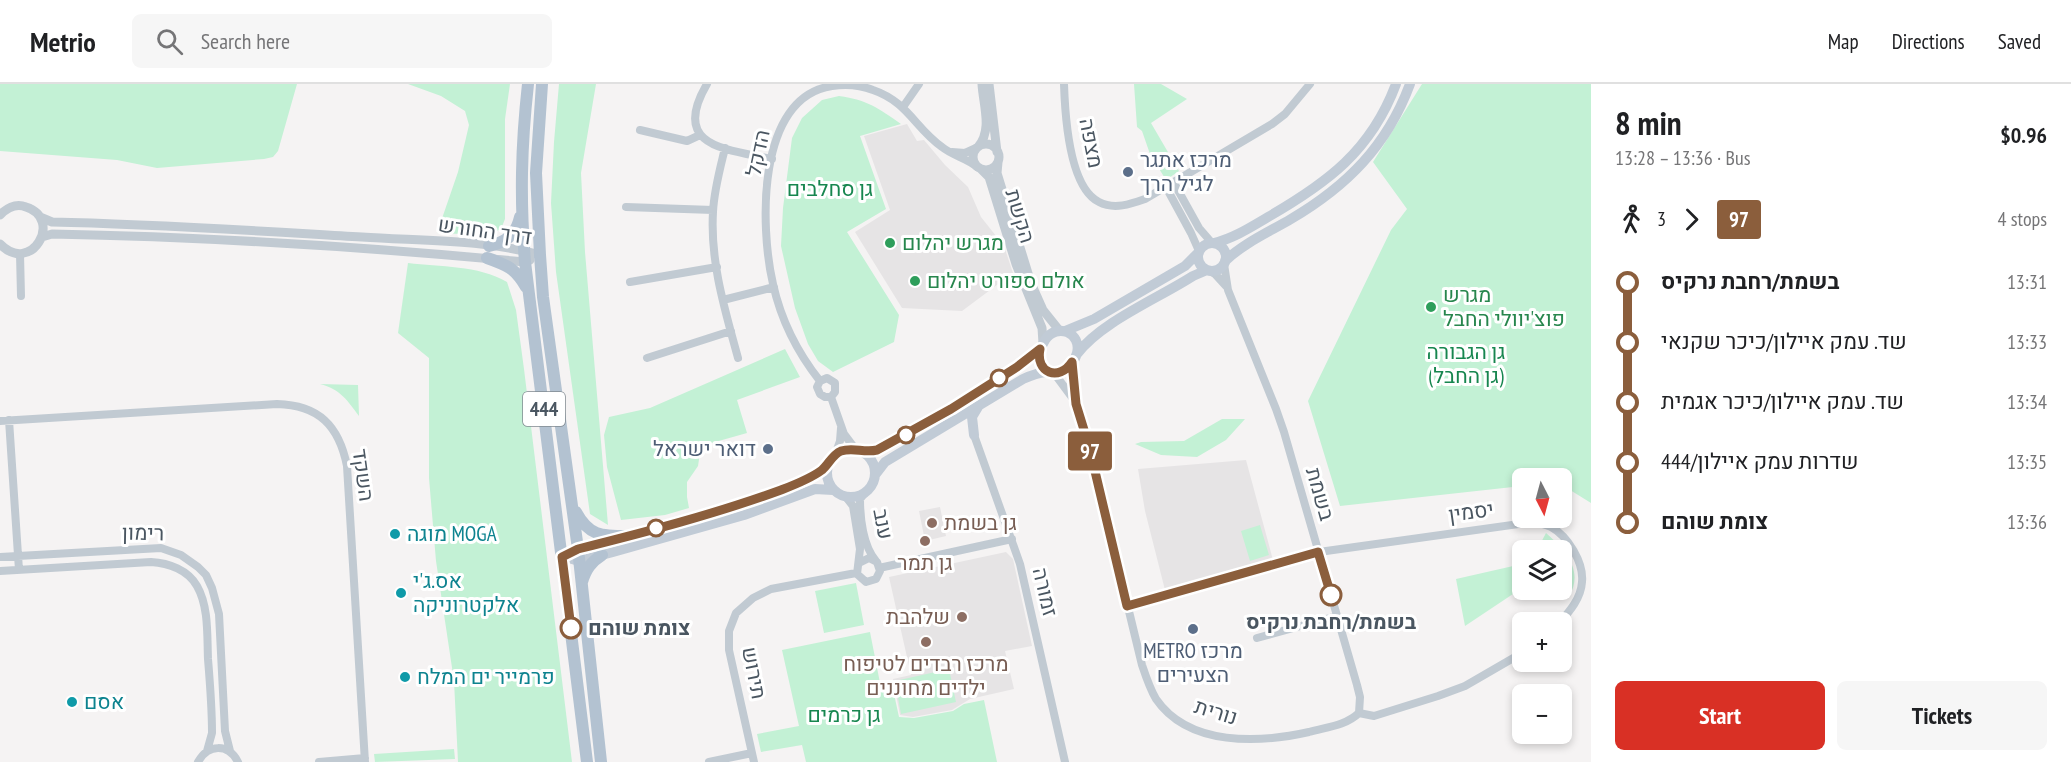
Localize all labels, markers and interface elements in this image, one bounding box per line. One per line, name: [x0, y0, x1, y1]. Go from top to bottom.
search box: [132, 14, 552, 68]
text: Metrio: [30, 23, 96, 60]
icon: search: [153, 25, 186, 58]
text: Search here: [201, 27, 290, 55]
text: Map: [1828, 28, 1859, 55]
text: Directions: [1892, 28, 1965, 55]
text: Saved: [1998, 28, 2041, 55]
text: 8 min: [1615, 101, 1682, 144]
street label: מצפה: [1073, 116, 1110, 170]
text: $0.96: [2000, 121, 2047, 149]
street label: הדקל: [739, 127, 776, 179]
text: 13:28 – 13:36 · Bus: [1615, 145, 1750, 171]
place label: מרכז אתגר לגיל הרך: [1140, 146, 1232, 197]
marker: מרכז אתגר לגיל הרך: [1121, 165, 1135, 179]
park label: גן סחלבים: [787, 175, 873, 202]
street label: הקשת: [1000, 186, 1041, 246]
icon: walk: [1615, 203, 1648, 236]
icon: forward: [1675, 203, 1708, 236]
text: 3: [1657, 206, 1666, 232]
text: 97: [1729, 206, 1749, 233]
text: 4 stops: [1998, 206, 2047, 232]
street label: דרך החורש: [436, 211, 534, 250]
place label: מגרש יהלום: [902, 229, 1004, 256]
marker: מגרש יהלום: [883, 236, 897, 250]
place label: אולם ספורט יהלום: [927, 267, 1085, 294]
text: בשמת/רחבת נרקיס: [1661, 267, 1839, 295]
text: 13:31: [2007, 269, 2047, 295]
marker: אולם ספורט יהלום: [908, 274, 922, 288]
place label: מגרש פוצ'יוולי החבל: [1443, 281, 1565, 332]
marker: מגרש פוצ'יוולי החבל: [1424, 300, 1438, 314]
text: שד. עמק איילון/כיכר שקנאי: [1661, 327, 1907, 355]
text: 13:33: [2007, 329, 2047, 355]
park label: גן הגבורה (גן החבל): [1427, 338, 1506, 389]
unlabelled marker: [990, 369, 1008, 387]
text: שד. עמק איילון/כיכר אגמית: [1661, 387, 1904, 415]
text: 13:34: [2007, 389, 2047, 415]
road number: 444: [523, 392, 565, 426]
unlabelled marker: [897, 426, 915, 444]
line badge: 97: [1063, 432, 1117, 470]
place label: דואר ישראל: [653, 435, 756, 462]
text: 97: [1080, 438, 1100, 465]
marker: דואר ישראל: [761, 442, 775, 456]
street label: השקד: [346, 447, 381, 503]
text: 444/שדרות עמק איילון: [1661, 447, 1858, 475]
text: 13:35: [2007, 449, 2047, 475]
street label: בשמת: [1300, 464, 1341, 524]
north arrow: [1512, 468, 1572, 528]
map controls: [1512, 468, 1572, 744]
street label: יסמין: [1447, 495, 1495, 528]
street label: ענב: [867, 506, 900, 542]
text: צומת שוהם: [1661, 507, 1768, 535]
place label: גן בשמת: [944, 509, 1017, 536]
text: 13:36: [2007, 509, 2047, 535]
marker: גן בשמת: [925, 516, 939, 530]
street label: רימון: [122, 519, 164, 546]
unlabelled marker: [647, 519, 665, 537]
place label: מוגה MOGA: [407, 520, 497, 547]
marker: מוגה MOGA: [388, 527, 402, 541]
marker: גן תמר: [918, 534, 932, 548]
button: layers: [1512, 540, 1572, 600]
place label: גן תמר: [897, 549, 953, 576]
street label: זמורה: [1027, 565, 1064, 619]
place label: אס.ג'י אלקטרוניקה: [413, 567, 519, 618]
marker: בשמת/רחבת נרקיס: [1320, 584, 1342, 606]
marker: אס.ג'י אלקטרוניקה: [394, 586, 408, 600]
place label: שלהבת: [886, 603, 950, 630]
place label: בשמת/רחבת נרקיס: [1246, 608, 1417, 635]
marker: שלהבת: [955, 610, 969, 624]
button: +: [1512, 612, 1572, 672]
place label: צומת שוהם: [588, 614, 690, 641]
marker: צומת שוהם: [560, 617, 582, 639]
marker: METRO מרכז הצעירים: [1186, 622, 1200, 636]
marker: מרכז רבדים לטיפוח ילדים מחוננים: [919, 635, 933, 649]
place label: METRO מרכז הצעירים: [1143, 637, 1243, 688]
street label: תירוש: [736, 644, 773, 701]
place label: מרכז רבדים לטיפוח ילדים מחוננים: [843, 650, 1009, 701]
place label: פרמייר ים המלח: [417, 663, 555, 690]
marker: פרמייר ים המלח: [398, 670, 412, 684]
button: Start: [1615, 681, 1825, 750]
button: Tickets: [1837, 681, 2047, 750]
button: −: [1512, 684, 1572, 744]
place label: אסם: [84, 688, 124, 715]
street label: נורית: [1191, 692, 1241, 731]
marker: אסם: [65, 695, 79, 709]
park label: גן כרמים: [807, 701, 881, 728]

